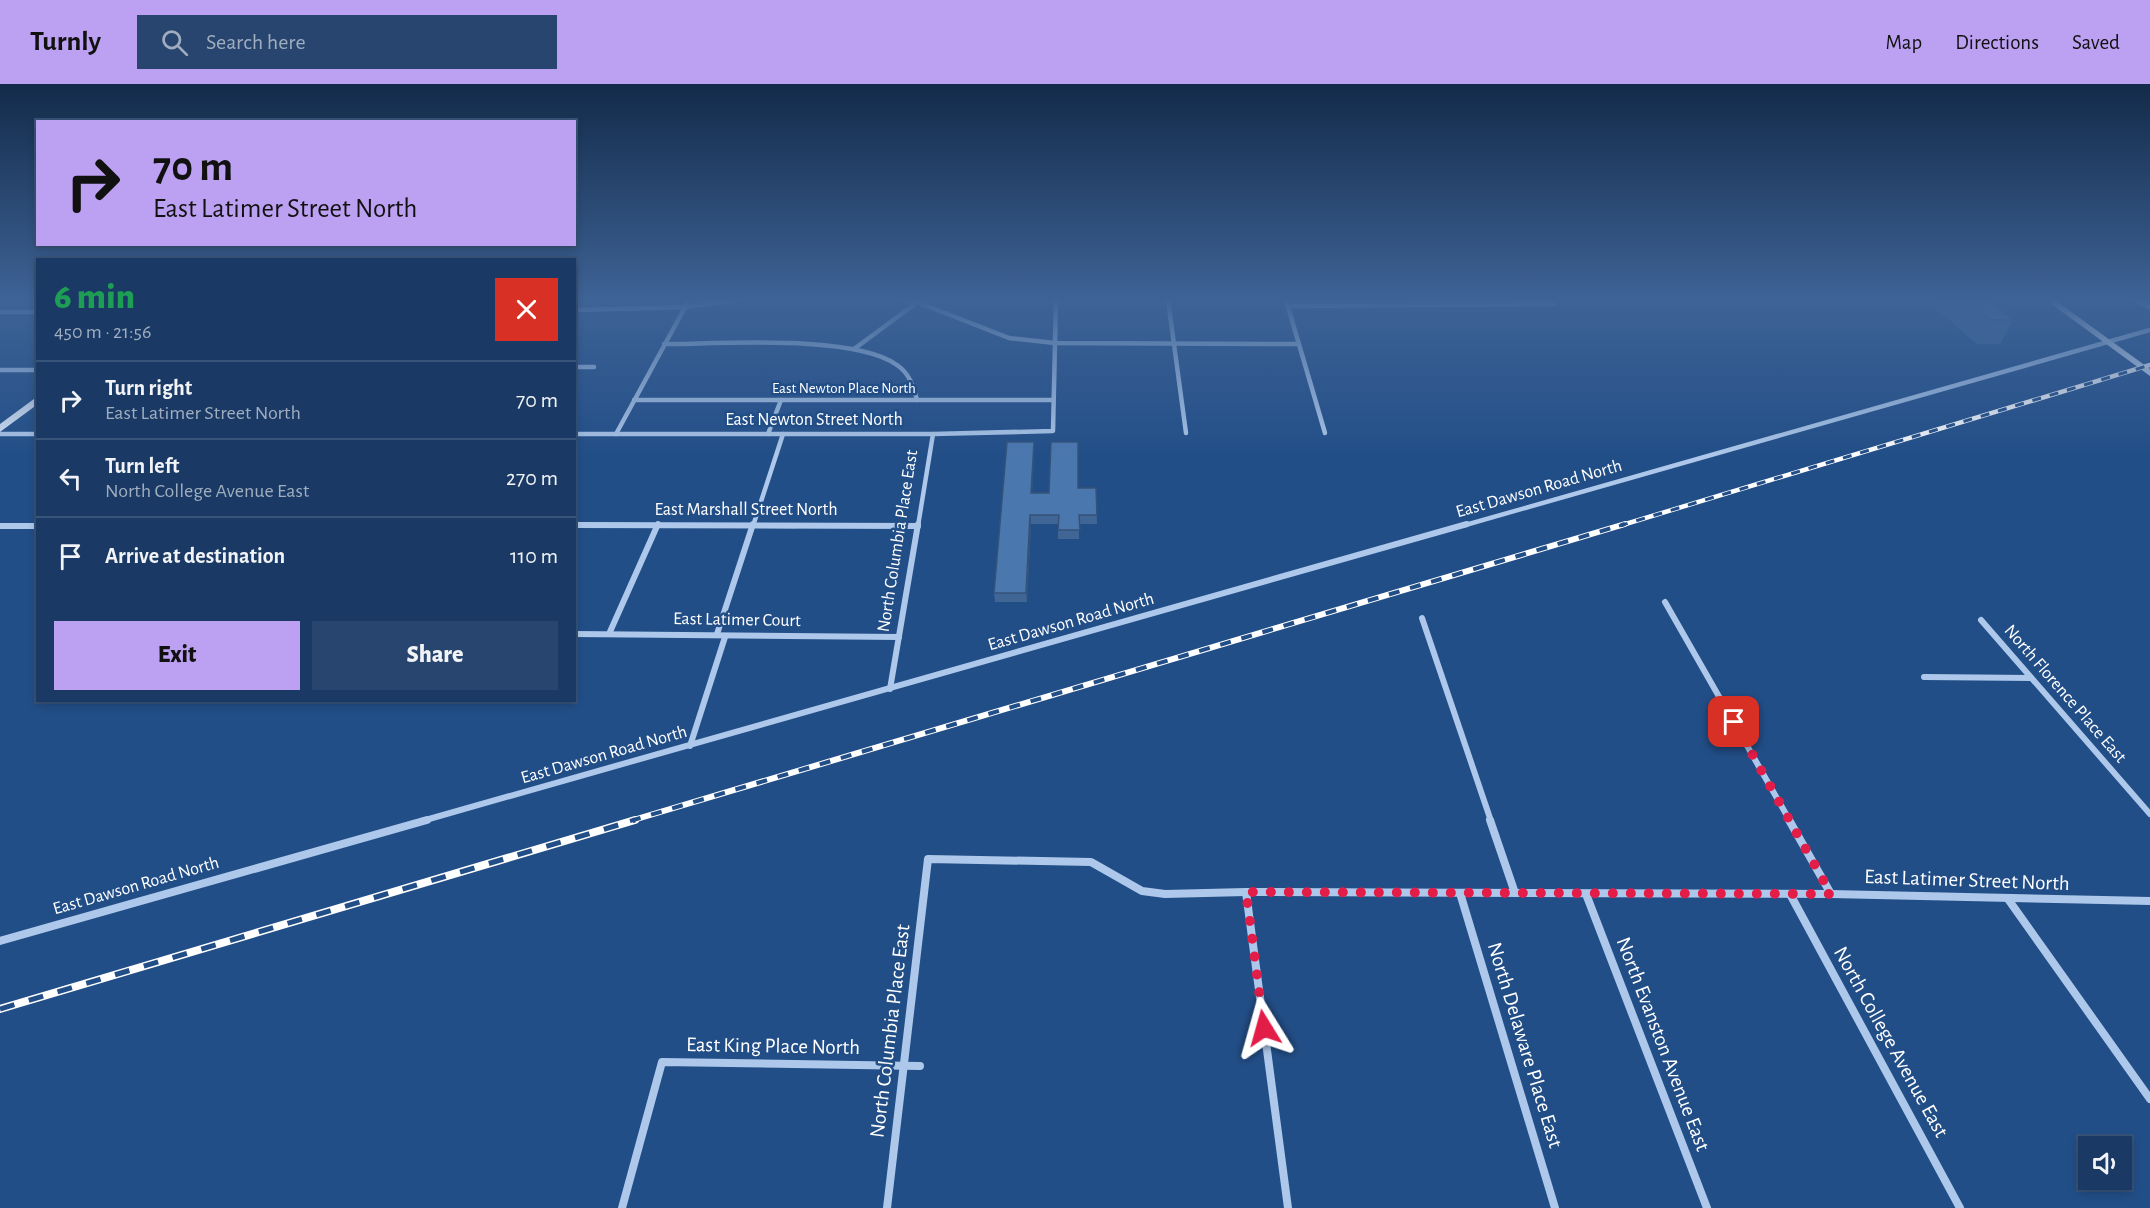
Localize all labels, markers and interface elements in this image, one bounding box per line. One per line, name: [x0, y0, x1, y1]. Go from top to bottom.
search box: [137, 15, 557, 69]
icon: search: [158, 26, 191, 59]
text: Turnly: [30, 28, 101, 56]
text: Search here: [206, 31, 306, 53]
text: Map: [1886, 32, 1922, 53]
text: Directions: [1955, 32, 2039, 53]
text: Saved: [2072, 32, 2120, 53]
icon: right: [54, 144, 132, 222]
text: 70 m: [153, 146, 233, 188]
text: East Latimer Street North: [153, 195, 417, 222]
button: close: [495, 278, 558, 341]
text: 6 min: [54, 279, 135, 315]
text: 450 m · 21:56: [54, 322, 151, 342]
text: Turn right: [105, 377, 192, 399]
street label: East Newton Place North: [772, 381, 916, 396]
icon: right: [54, 384, 87, 417]
text: 70 m: [516, 389, 558, 411]
text: East Latimer Street North: [105, 403, 301, 423]
street label: East Newton Street North: [725, 411, 903, 429]
street label: North Columbia Place East: [875, 448, 921, 633]
text: Turn left: [105, 455, 179, 477]
street label: East Dawson Road North: [1454, 457, 1624, 521]
icon: left: [54, 462, 87, 495]
text: 270 m: [506, 467, 558, 489]
text: North College Avenue East: [105, 481, 309, 501]
street label: East Marshall Street North: [654, 501, 838, 519]
icon: arrive: [54, 540, 87, 573]
text: Arrive at destination: [105, 545, 285, 567]
text: 110 m: [510, 545, 558, 567]
street label: East Dawson Road North: [986, 590, 1156, 654]
street label: East Latimer Court: [673, 610, 801, 630]
button: Exit: [54, 621, 300, 690]
button: Share: [312, 621, 558, 690]
street label: North Florence Place East: [2000, 622, 2130, 767]
pin: [1708, 696, 1759, 747]
icon: arrive: [1717, 705, 1750, 738]
street label: East Dawson Road North: [519, 723, 689, 787]
street label: East Dawson Road North: [51, 854, 221, 918]
street label: East Latimer Street North: [1864, 866, 2070, 894]
street label: North Columbia Place East: [866, 923, 914, 1139]
street label: North Evanston Avenue East: [1612, 934, 1714, 1154]
street label: North Delaware Place East: [1484, 940, 1566, 1151]
street label: North College Avenue East: [1830, 943, 1952, 1141]
position arrow: [1232, 996, 1296, 1060]
street label: East King Place North: [686, 1034, 860, 1058]
map controls: [2078, 1136, 2132, 1190]
button: sound: [2078, 1136, 2132, 1190]

